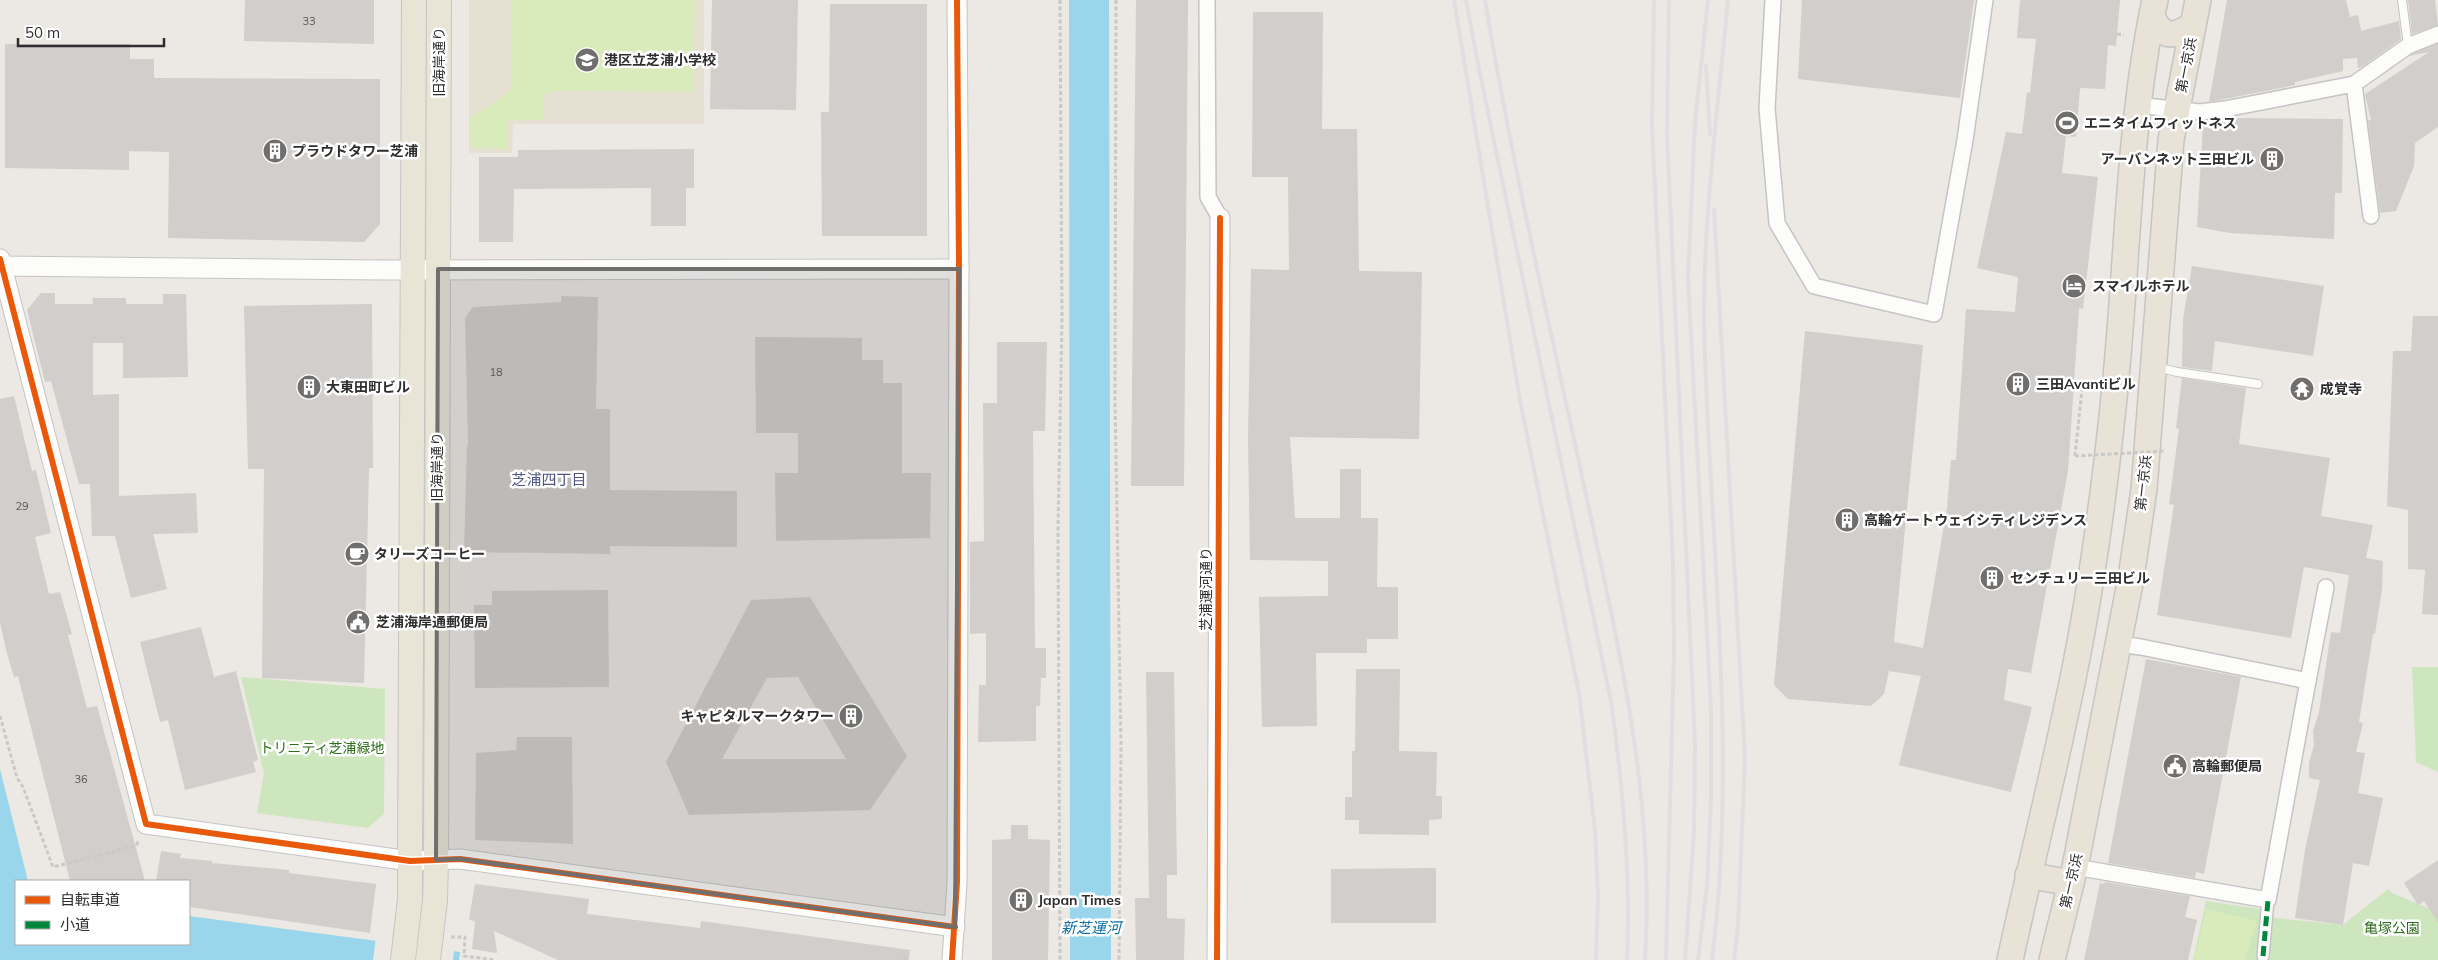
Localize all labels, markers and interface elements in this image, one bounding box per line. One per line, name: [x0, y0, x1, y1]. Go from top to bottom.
house number: 33: [302, 14, 316, 28]
scale bar: [18, 15, 164, 47]
text: 50 m: [25, 23, 60, 42]
street label: 旧海岸通り: [430, 27, 448, 97]
street label: 第一京浜: [2172, 36, 2200, 94]
school or university icon: 港区立芝浦小学校: [574, 47, 600, 73]
place label: 港区立芝浦小学校: [604, 51, 716, 69]
sports icon: エニタイムフィットネス: [2054, 110, 2080, 136]
place label: エニタイムフィットネス: [2084, 114, 2237, 132]
building icon: プラウドタワー芝浦: [262, 138, 288, 164]
place label: プラウドタワー芝浦: [292, 142, 418, 160]
building icon: アーバンネット三田ビル: [2259, 146, 2285, 172]
place label: アーバンネット三田ビル: [2101, 150, 2254, 168]
hotel icon: スマイルホテル: [2061, 273, 2087, 299]
place label: スマイルホテル: [2092, 277, 2190, 295]
house number: 18: [489, 365, 503, 379]
building icon: 三田Avantiビル: [2005, 371, 2031, 397]
building icon: 大東田町ビル: [296, 374, 322, 400]
place label: 三田Avantiビル: [2036, 375, 2136, 393]
temple icon: 成覚寺: [2289, 376, 2315, 402]
place label: 大東田町ビル: [326, 378, 410, 396]
place label: 成覚寺: [2320, 380, 2362, 398]
street label: 旧海岸通り: [428, 432, 446, 502]
street label: 第一京浜: [2131, 454, 2155, 512]
district label: 芝浦四丁目: [511, 470, 587, 489]
house number: 29: [15, 499, 29, 513]
building icon: 高輪ゲートウェイシティレジデンス: [1834, 507, 1860, 533]
place label: 高輪ゲートウェイシティレジデンス: [1864, 511, 2087, 529]
cafe icon: タリーズコーヒー: [344, 541, 370, 567]
place label: タリーズコーヒー: [374, 545, 485, 563]
street label: 芝浦運河通り: [1197, 547, 1215, 631]
building icon: センチュリー三田ビル: [1979, 565, 2005, 591]
place label: センチュリー三田ビル: [2010, 569, 2150, 587]
public building icon: 芝浦海岸通郵便局: [345, 609, 371, 635]
place label: 芝浦海岸通郵便局: [376, 613, 488, 631]
building icon: キャピタルマークタワー: [838, 703, 864, 729]
place label: キャピタルマークタワー: [681, 707, 834, 725]
park label: トリニティ芝浦緑地: [259, 739, 385, 757]
public building icon: 高輪郵便局: [2162, 753, 2188, 779]
place label: 高輪郵便局: [2192, 757, 2262, 775]
house number: 36: [74, 772, 88, 786]
street label: 第一京浜: [2056, 852, 2086, 910]
legend: [15, 880, 190, 945]
building icon: Japan Times: [1008, 887, 1034, 913]
text: 自転車道: [60, 890, 120, 909]
place label: Japan Times: [1038, 891, 1121, 909]
text: 小道: [60, 915, 90, 934]
water label: 新芝運河: [1061, 918, 1124, 937]
park label: 亀塚公園: [2364, 919, 2420, 937]

